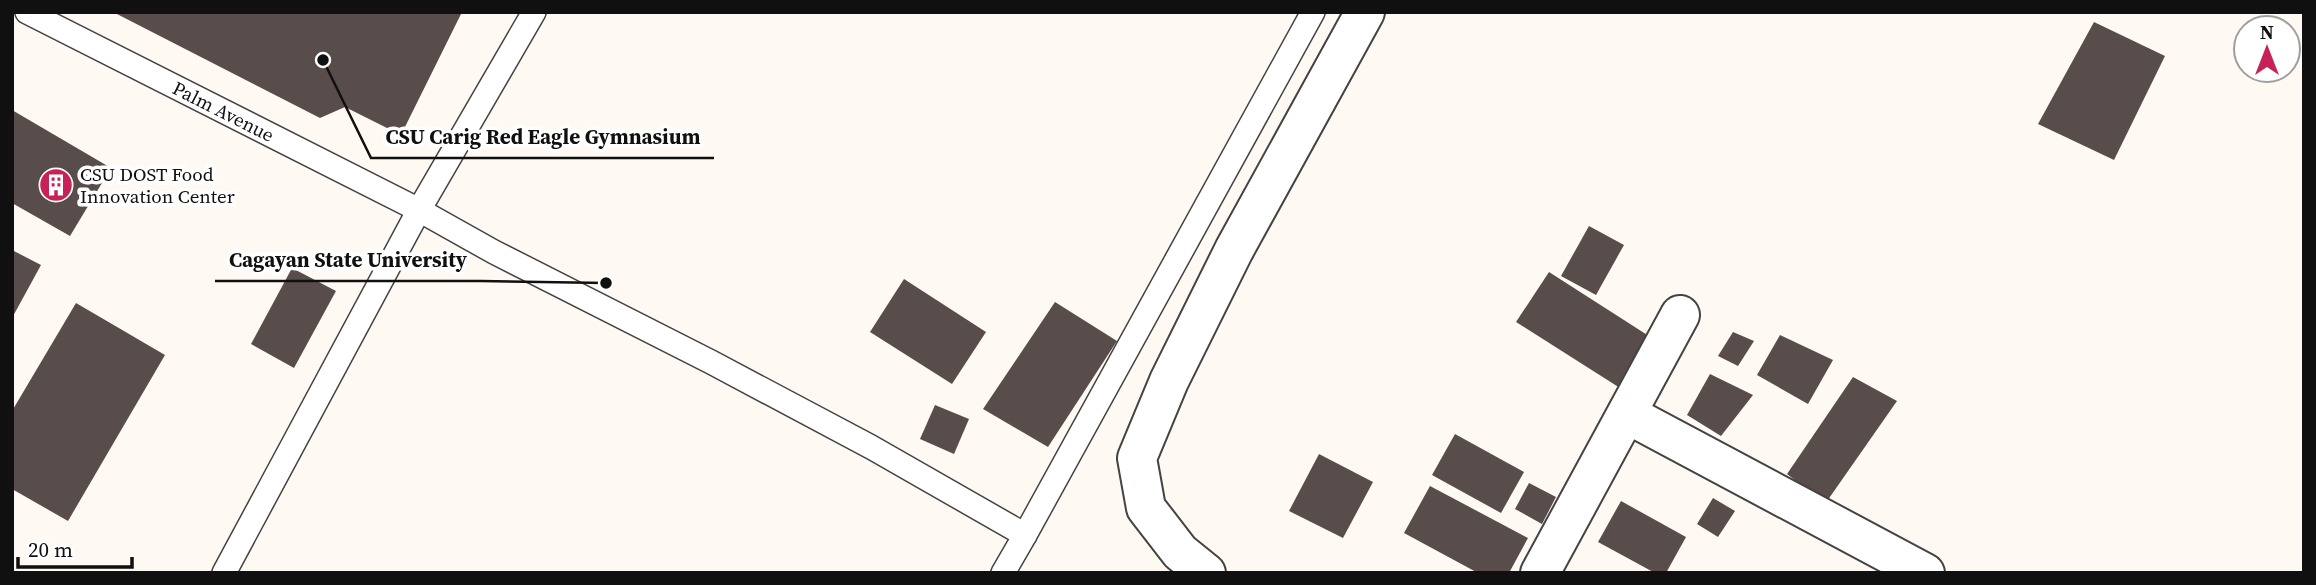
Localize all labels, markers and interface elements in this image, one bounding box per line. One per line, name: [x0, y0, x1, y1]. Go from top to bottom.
north arrow: [2232, 14, 2302, 84]
text: N: [2260, 19, 2274, 45]
street label: Palm Avenue: [168, 75, 279, 148]
callout: CSU Carig Red Eagle Gymnasium: [371, 116, 714, 158]
text: CSU Carig Red Eagle Gymnasium: [385, 122, 701, 151]
place label: CSU DOST Food Innovation Center: [80, 161, 235, 209]
building icon: CSU DOST Food Innovation Center: [37, 166, 75, 204]
callout: Cagayan State University: [215, 239, 481, 281]
text: Cagayan State University: [229, 245, 468, 274]
scale bar: [18, 526, 131, 570]
text: 20 m: [28, 535, 73, 564]

